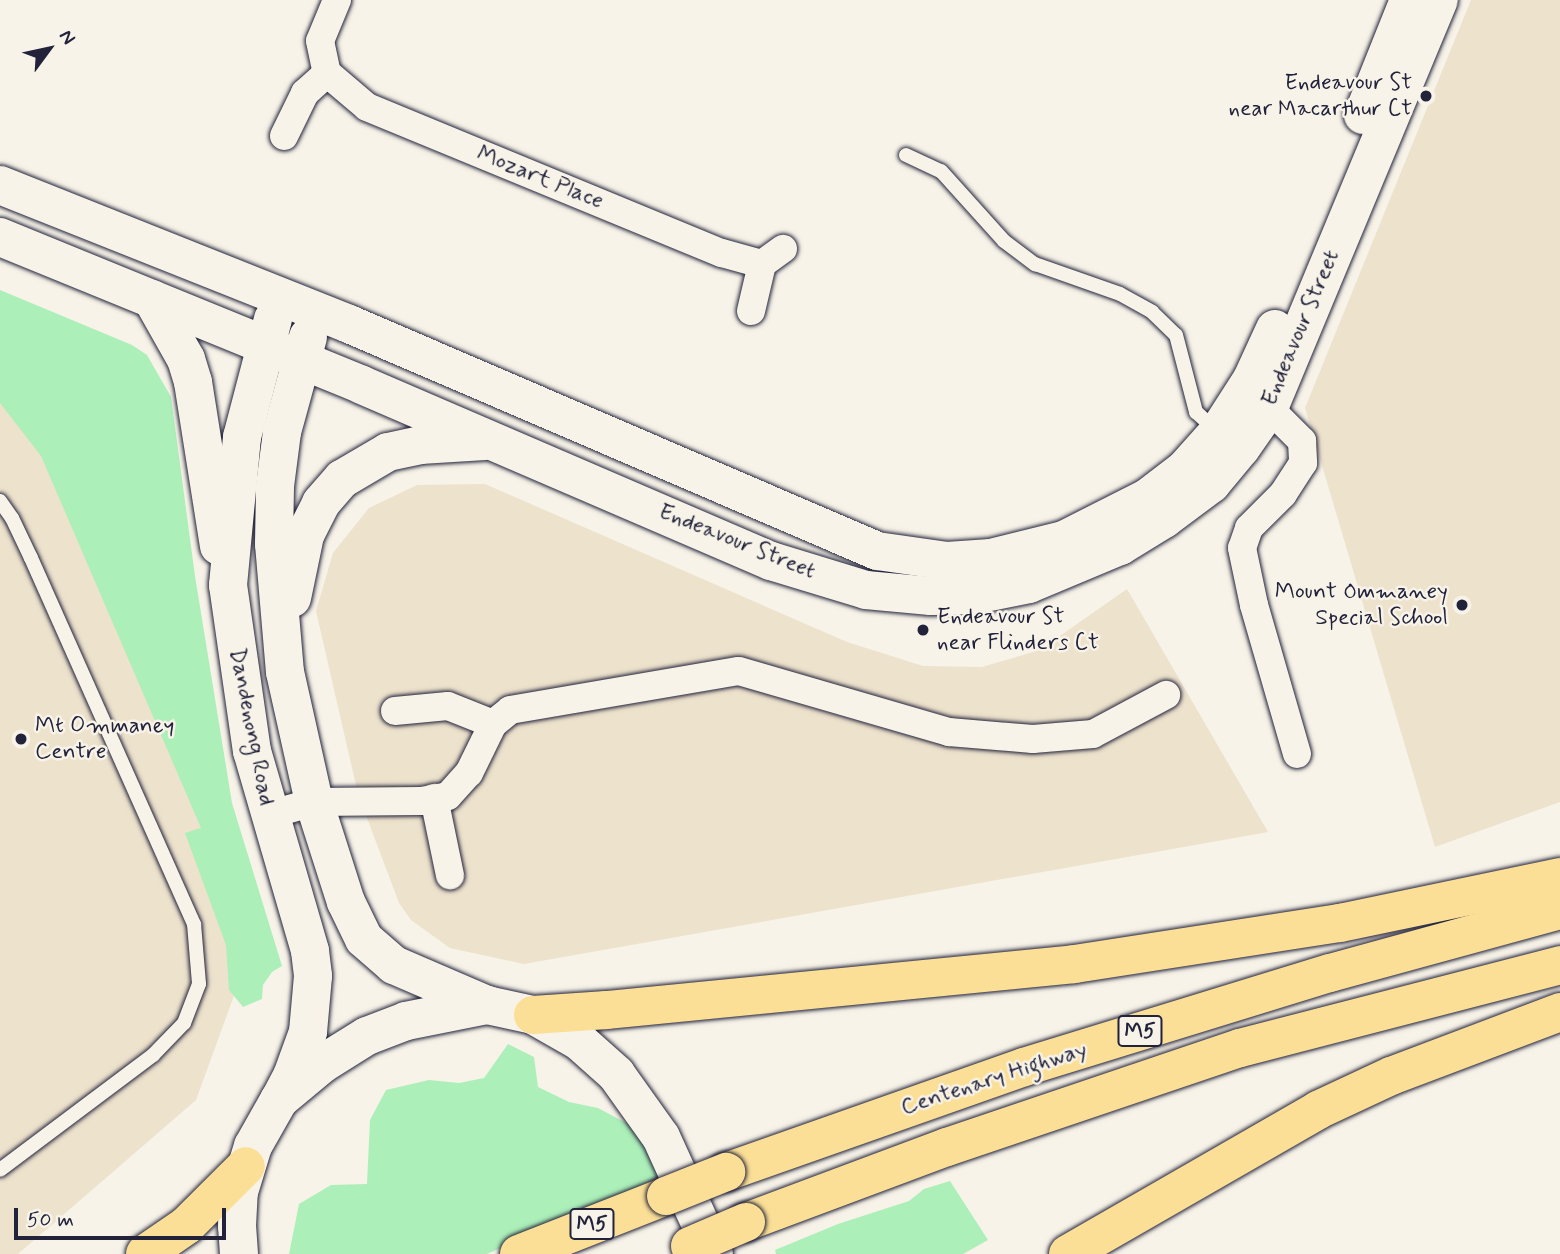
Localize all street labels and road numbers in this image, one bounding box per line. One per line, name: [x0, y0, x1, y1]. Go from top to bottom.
street label: Mozart Place: [472, 140, 608, 216]
street label: Endeavour Street: [1255, 244, 1347, 412]
street label: Endeavour Street: [653, 497, 821, 587]
street label: Dandenong Road: [222, 646, 280, 808]
road number: M5: [1117, 1014, 1163, 1048]
street label: Centenary Highway: [898, 1036, 1090, 1122]
road number: M5: [569, 1206, 615, 1242]

